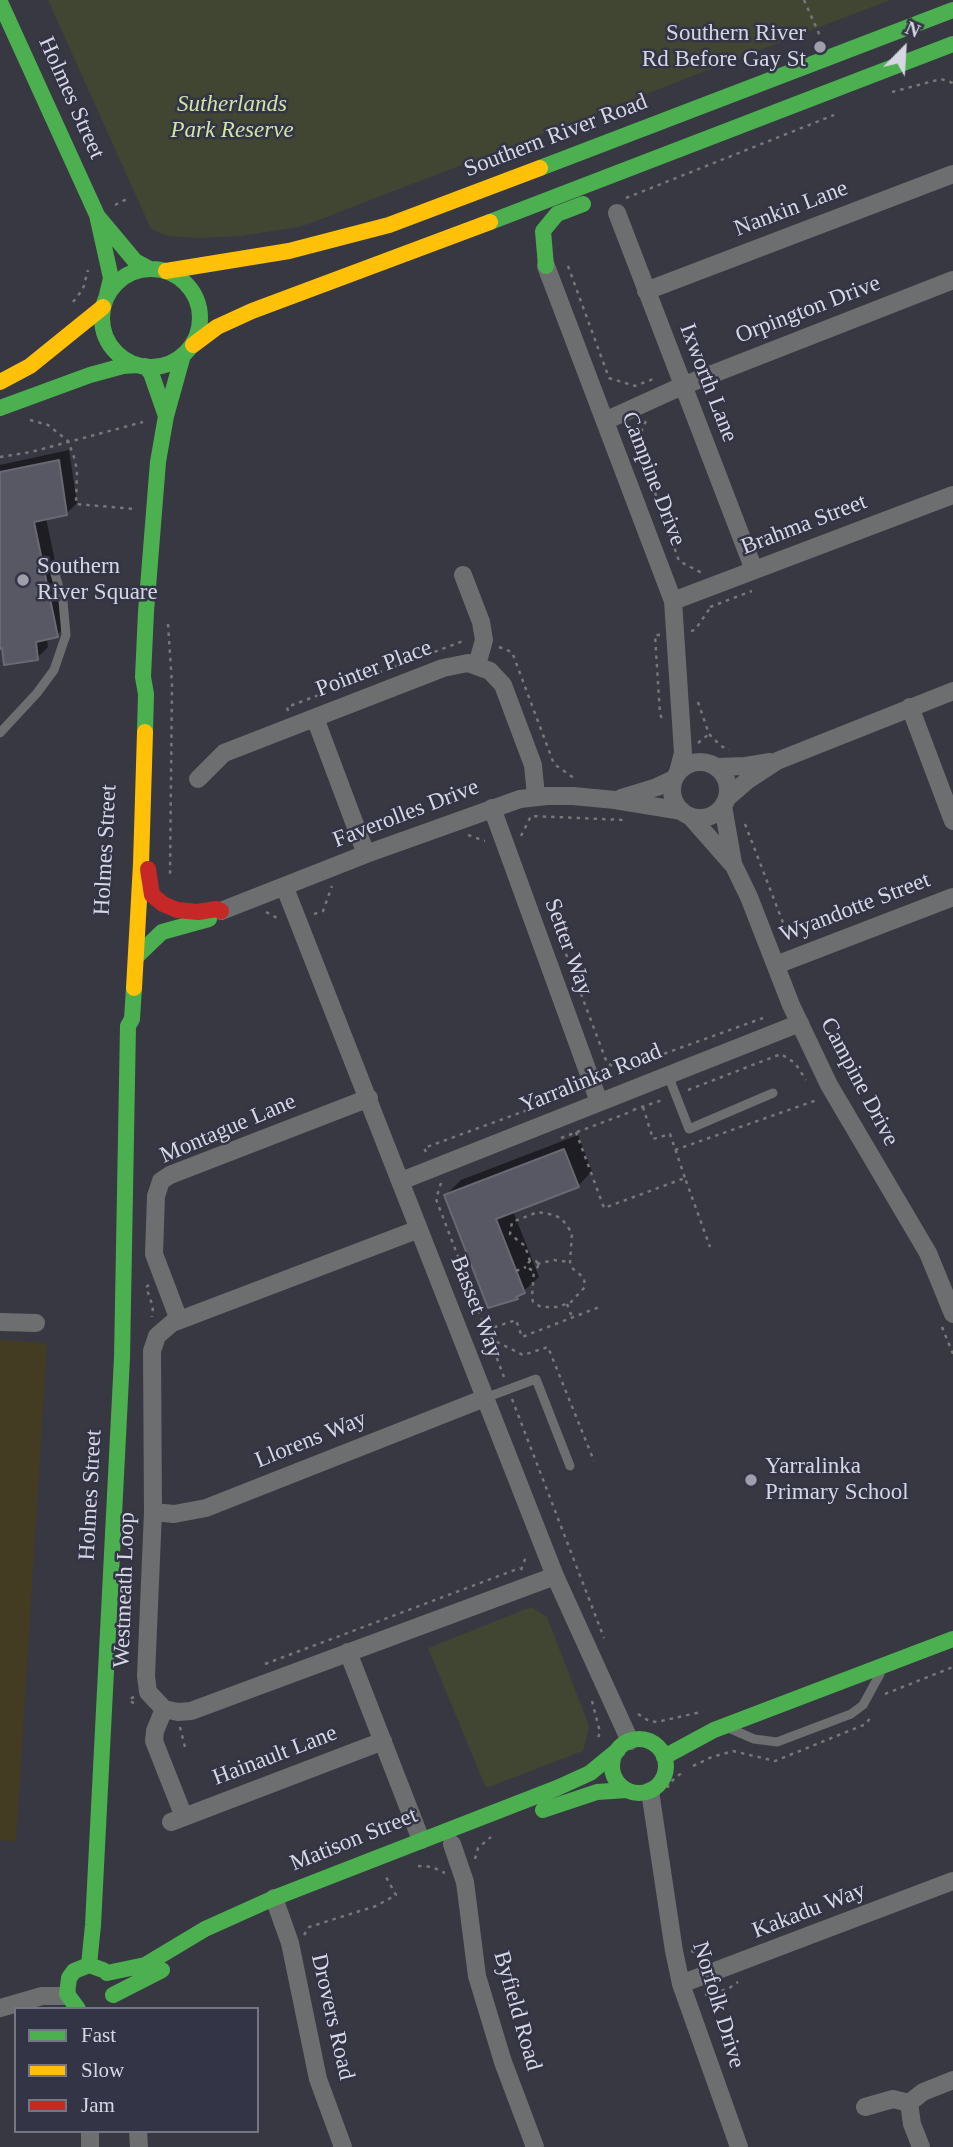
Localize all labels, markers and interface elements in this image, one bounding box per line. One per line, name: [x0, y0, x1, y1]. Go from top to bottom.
north arrow: [869, 14, 939, 84]
text: N: [902, 17, 923, 42]
place label: Southern River Rd Before Gay St: [642, 20, 806, 74]
street label: Holmes Street: [32, 33, 110, 163]
marker: Southern River Rd Before Gay St: [812, 39, 828, 55]
street label: Southern River Road: [460, 88, 652, 184]
park label: Sutherlands Park Reserve: [170, 91, 294, 145]
street label: Nankin Lane: [730, 175, 852, 243]
street label: Orpington Drive: [732, 270, 884, 350]
street label: Ixworth Lane: [673, 320, 743, 446]
street label: Campine Drive: [615, 408, 691, 550]
street label: Brahma Street: [737, 488, 871, 562]
place label: Southern River Square: [37, 553, 158, 607]
marker: Southern River Square: [15, 572, 31, 588]
street label: Pointer Place: [312, 634, 436, 704]
street label: Faverolles Drive: [329, 774, 483, 854]
street label: Holmes Street: [89, 784, 123, 916]
street label: Wyandotte Street: [776, 867, 934, 949]
street label: Setter Way: [538, 895, 598, 999]
street label: Campine Drive: [814, 1013, 904, 1151]
street label: Yarralinka Road: [516, 1038, 666, 1120]
street label: Montague Lane: [156, 1088, 300, 1170]
street label: Basset Way: [444, 1252, 508, 1362]
street label: Llorens Way: [251, 1405, 371, 1475]
street label: Holmes Street: [74, 1429, 108, 1561]
place label: Yarralinka Primary School: [765, 1453, 909, 1507]
marker: Yarralinka Primary School: [743, 1472, 759, 1488]
street label: Westmeath Loop: [108, 1512, 142, 1668]
street label: Hainault Lane: [209, 1720, 341, 1792]
street label: Matison Street: [286, 1802, 422, 1878]
street label: Kakadu Way: [749, 1877, 869, 1945]
street label: Norfolk Drive: [686, 1938, 750, 2072]
street label: Byfield Road: [487, 1948, 547, 2074]
street label: Drovers Road: [304, 1951, 360, 2083]
legend: [14, 2007, 259, 2133]
text: Fast: [81, 2023, 116, 2047]
text: Slow: [81, 2058, 124, 2082]
text: Jam: [81, 2093, 115, 2117]

